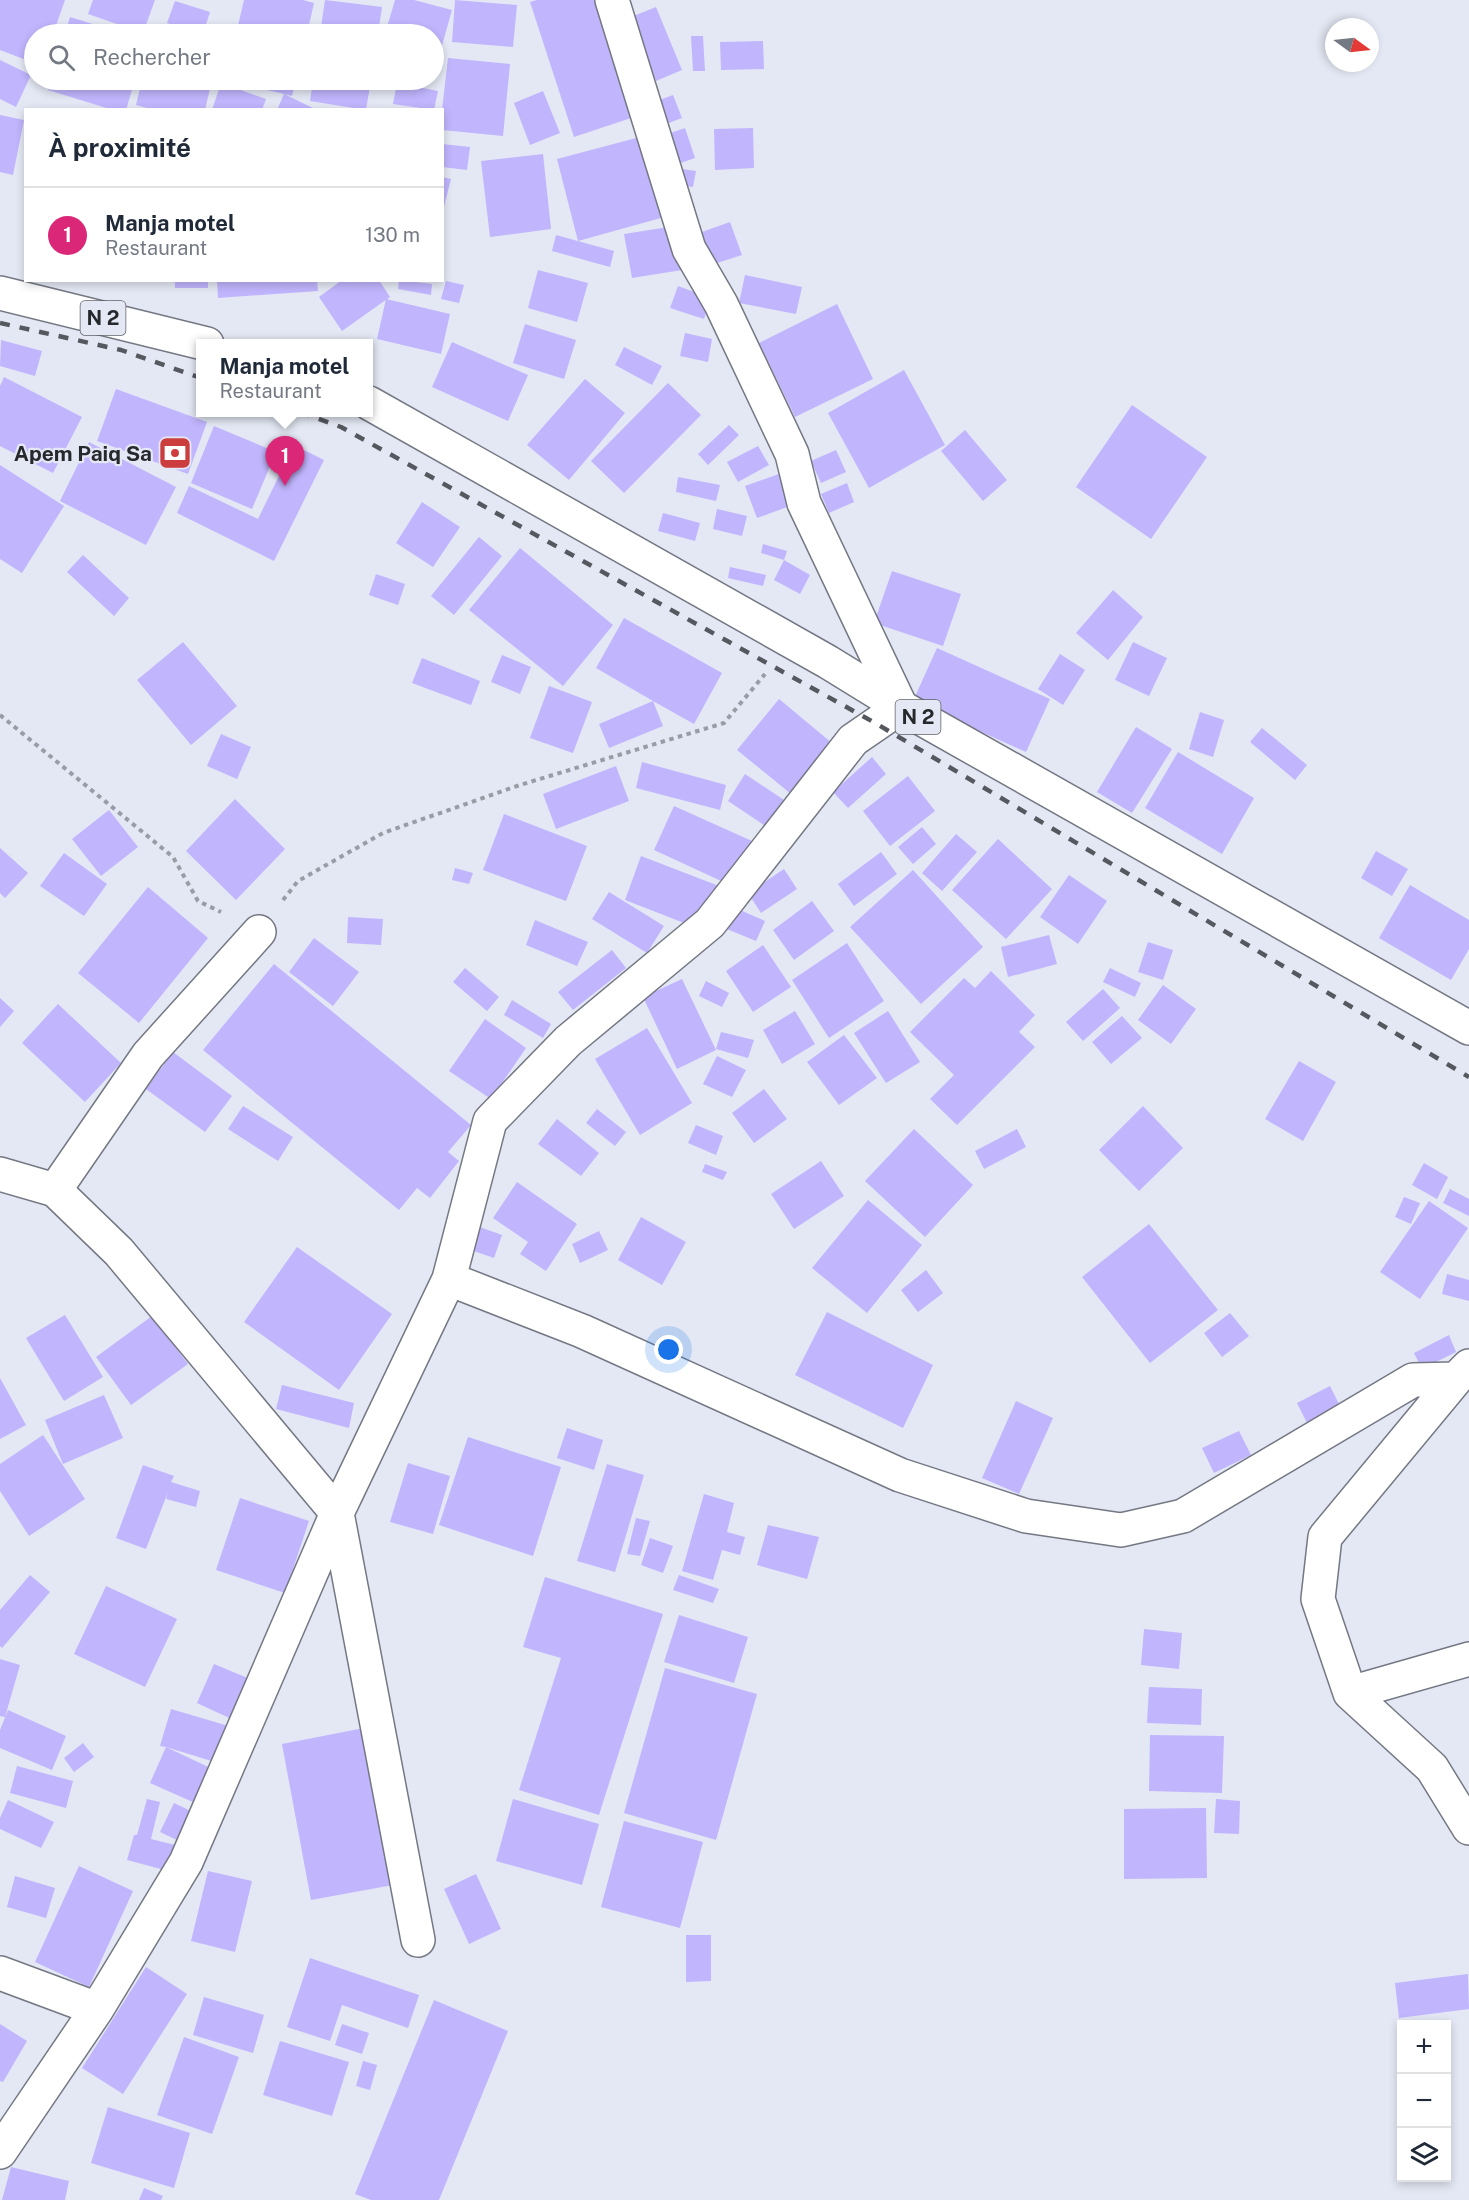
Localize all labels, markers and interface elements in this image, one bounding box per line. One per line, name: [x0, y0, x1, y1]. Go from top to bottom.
north arrow: [1325, 18, 1379, 72]
search box: [24, 24, 444, 90]
icon: search: [45, 41, 78, 74]
text: Rechercher: [93, 44, 211, 70]
text: À proximité: [48, 132, 191, 163]
text: Manja motel: [105, 210, 235, 236]
text: 1: [63, 223, 72, 247]
text: 130 m: [365, 223, 420, 247]
text: Restaurant: [105, 236, 207, 260]
road number: N 2: [80, 301, 126, 335]
popup: [196, 339, 373, 417]
text: Manja motel: [219, 353, 350, 379]
text: Restaurant: [219, 379, 322, 403]
bank icon: Apem Paiq Sa: [157, 435, 193, 471]
pin: 1: [266, 436, 304, 486]
place label: Apem Paiq Sa: [14, 441, 152, 466]
road number: N 2: [896, 700, 940, 734]
your location: [654, 1335, 683, 1364]
map controls: [1397, 2020, 1451, 2182]
button: +: [1397, 2020, 1451, 2074]
button: −: [1397, 2074, 1451, 2128]
button: layers: [1397, 2128, 1451, 2182]

